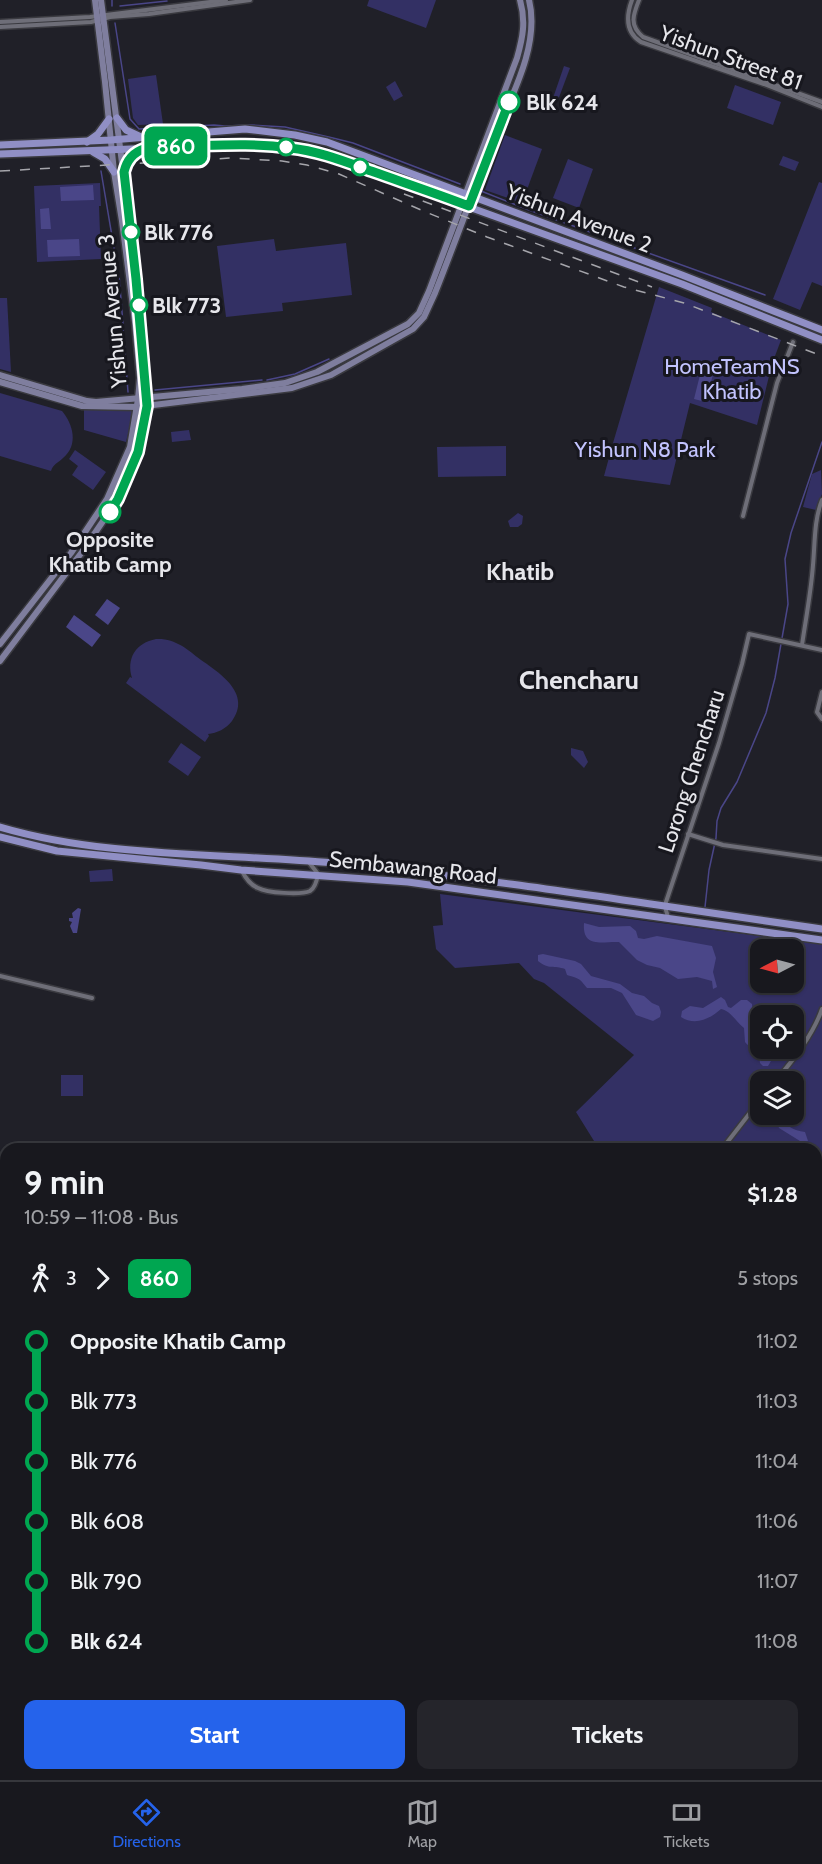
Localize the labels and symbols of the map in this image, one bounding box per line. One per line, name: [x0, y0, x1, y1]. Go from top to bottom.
street label: Yishun Street 81: [655, 19, 806, 96]
place label: Blk 624: [526, 89, 599, 116]
marker: Blk 624: [498, 91, 520, 113]
line badge: 860: [142, 126, 210, 166]
unlabelled marker: [277, 138, 295, 156]
unlabelled marker: [351, 158, 369, 176]
street label: Yishun Avenue 2: [501, 178, 656, 259]
place label: Blk 776: [144, 219, 213, 246]
marker: Blk 776: [122, 223, 140, 241]
street label: Yishun Avenue 3: [92, 233, 133, 390]
place label: Blk 773: [152, 292, 221, 319]
marker: Blk 773: [130, 296, 148, 314]
park label: HomeTeamNS Khatib: [664, 353, 800, 405]
park label: Yishun N8 Park: [573, 436, 716, 463]
marker: Opposite Khatib Camp: [99, 501, 121, 523]
place label: Opposite Khatib Camp: [48, 526, 172, 578]
district label: Khatib: [486, 557, 554, 586]
district label: Chencharu: [519, 664, 639, 696]
street label: Lorong Chencharu: [652, 686, 731, 856]
street label: Sembawang Road: [328, 845, 498, 890]
north arrow: [750, 939, 804, 993]

